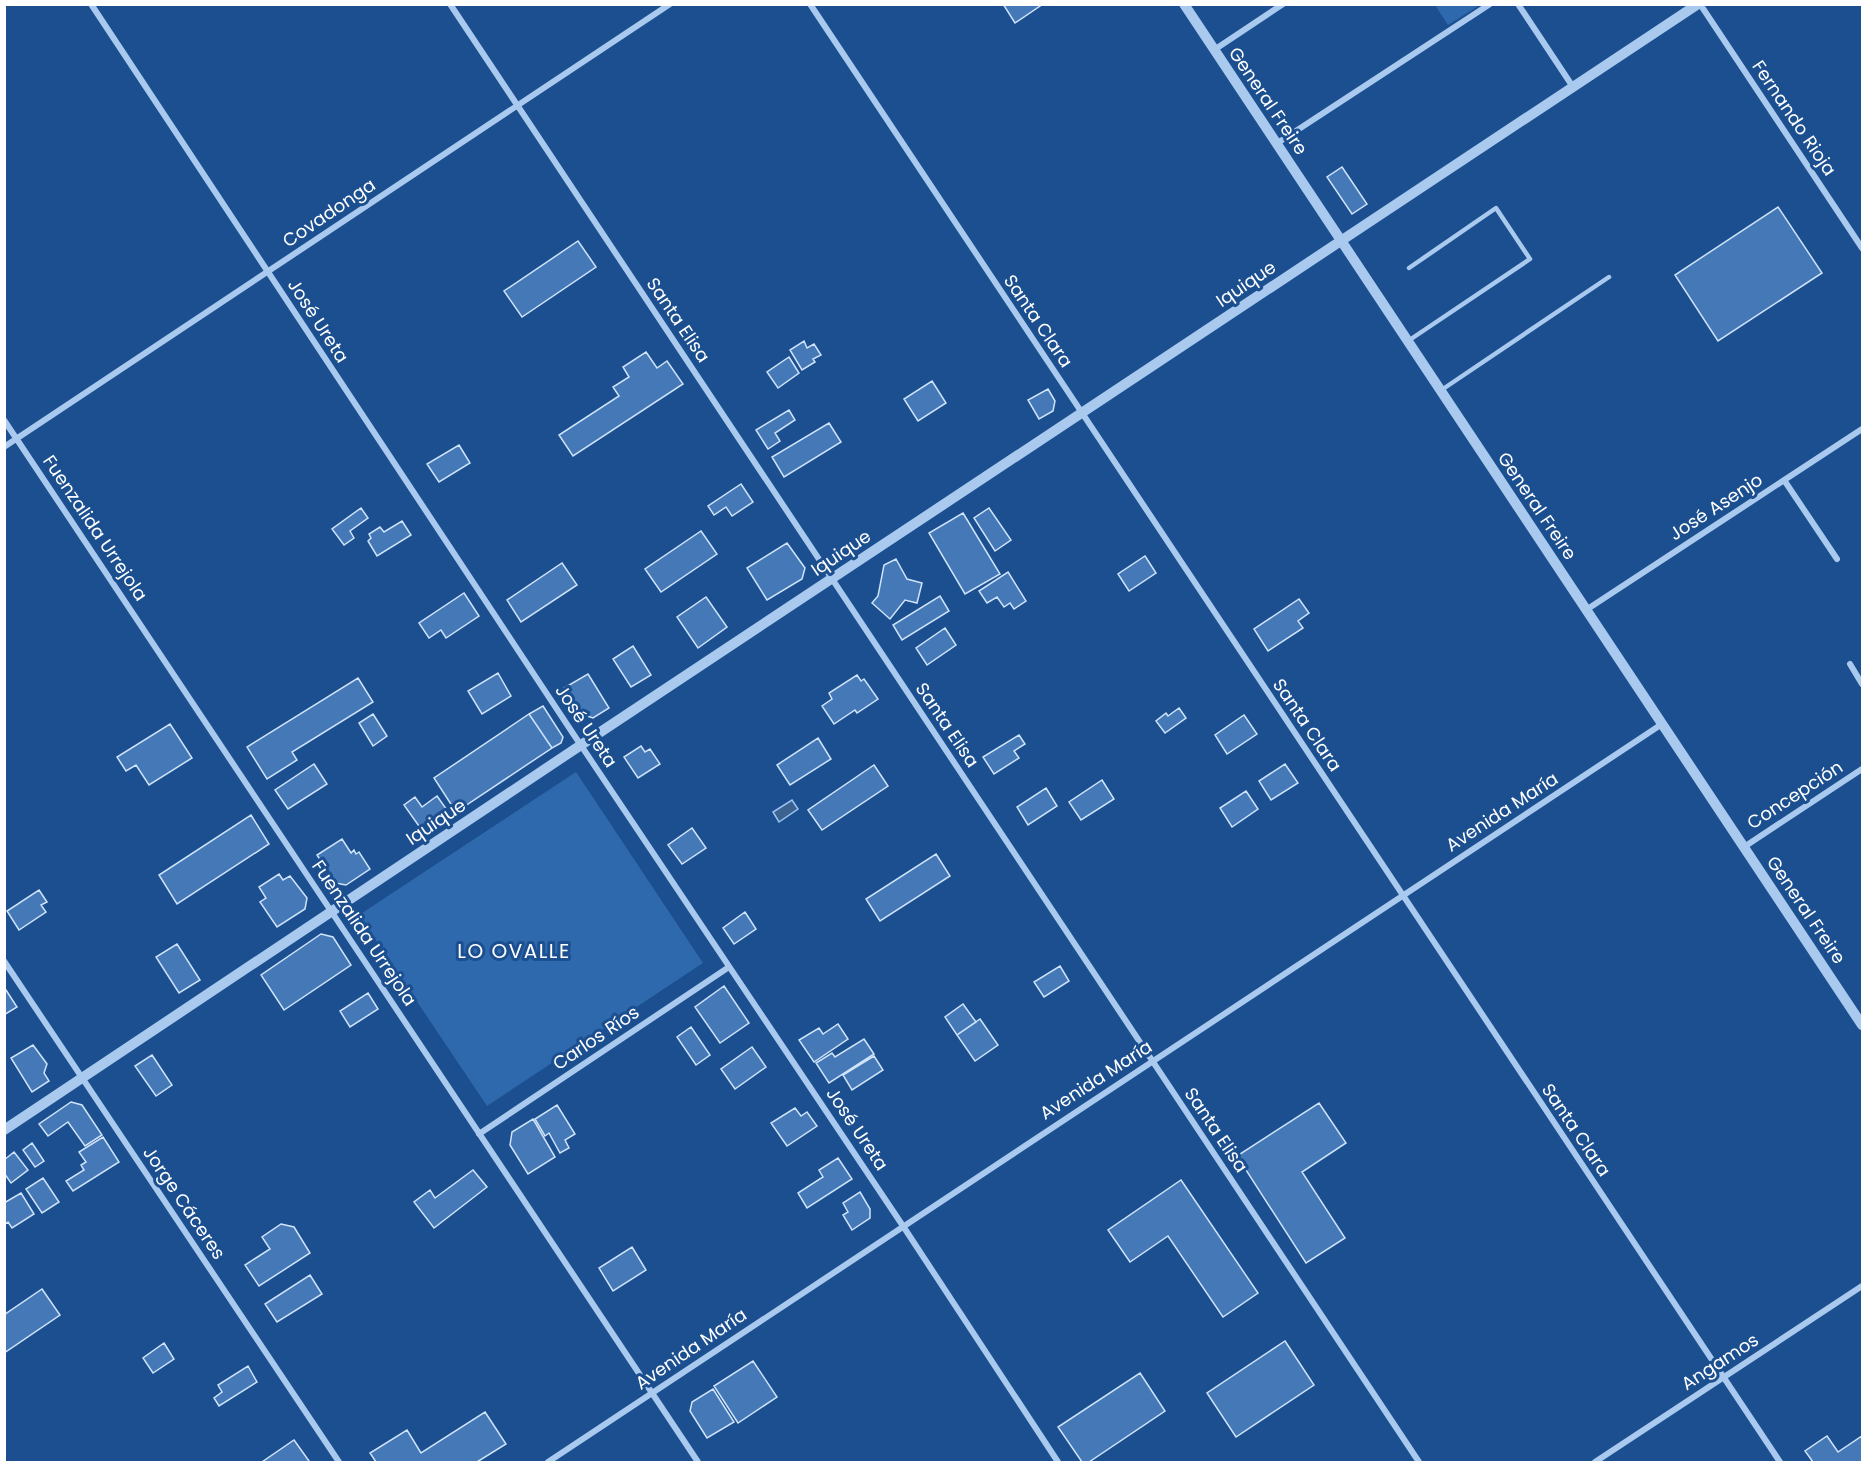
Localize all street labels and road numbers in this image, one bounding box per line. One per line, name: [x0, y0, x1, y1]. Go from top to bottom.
street label: General Freire: [1223, 42, 1314, 160]
street label: Fernando Rioja: [1747, 55, 1842, 180]
street label: Covadonga: [277, 172, 380, 253]
street label: Iquique: [1211, 254, 1281, 313]
street label: Santa Clara: [998, 269, 1079, 372]
street label: Santa Elisa: [641, 272, 716, 367]
street label: José Ureta: [282, 274, 355, 367]
street label: General Freire: [1492, 447, 1583, 565]
street label: Fuenzalida Urrejola: [37, 450, 154, 606]
street label: José Asenjo: [1664, 467, 1767, 546]
street label: Iquique: [806, 523, 876, 582]
street label: Santa Clara: [1267, 673, 1348, 776]
street label: Santa Elisa: [910, 677, 985, 772]
street label: José Ureta: [549, 679, 623, 772]
street label: Concepción: [1742, 754, 1847, 835]
street label: Avenida María: [1441, 766, 1563, 857]
street label: Iquique: [401, 792, 471, 851]
street label: General Freire: [1761, 851, 1852, 969]
street label: Fuenzalida Urrejola: [306, 855, 423, 1011]
street label: Carlos Ríos: [548, 999, 644, 1076]
street label: Avenida María: [1035, 1034, 1157, 1125]
street label: Santa Clara: [1536, 1078, 1617, 1181]
street label: José Ureta: [820, 1082, 894, 1175]
street label: Santa Elisa: [1179, 1082, 1254, 1177]
street label: Jorge Cáceres: [137, 1141, 231, 1264]
street label: Avenida María: [630, 1302, 751, 1395]
street label: Angamos: [1676, 1327, 1763, 1396]

